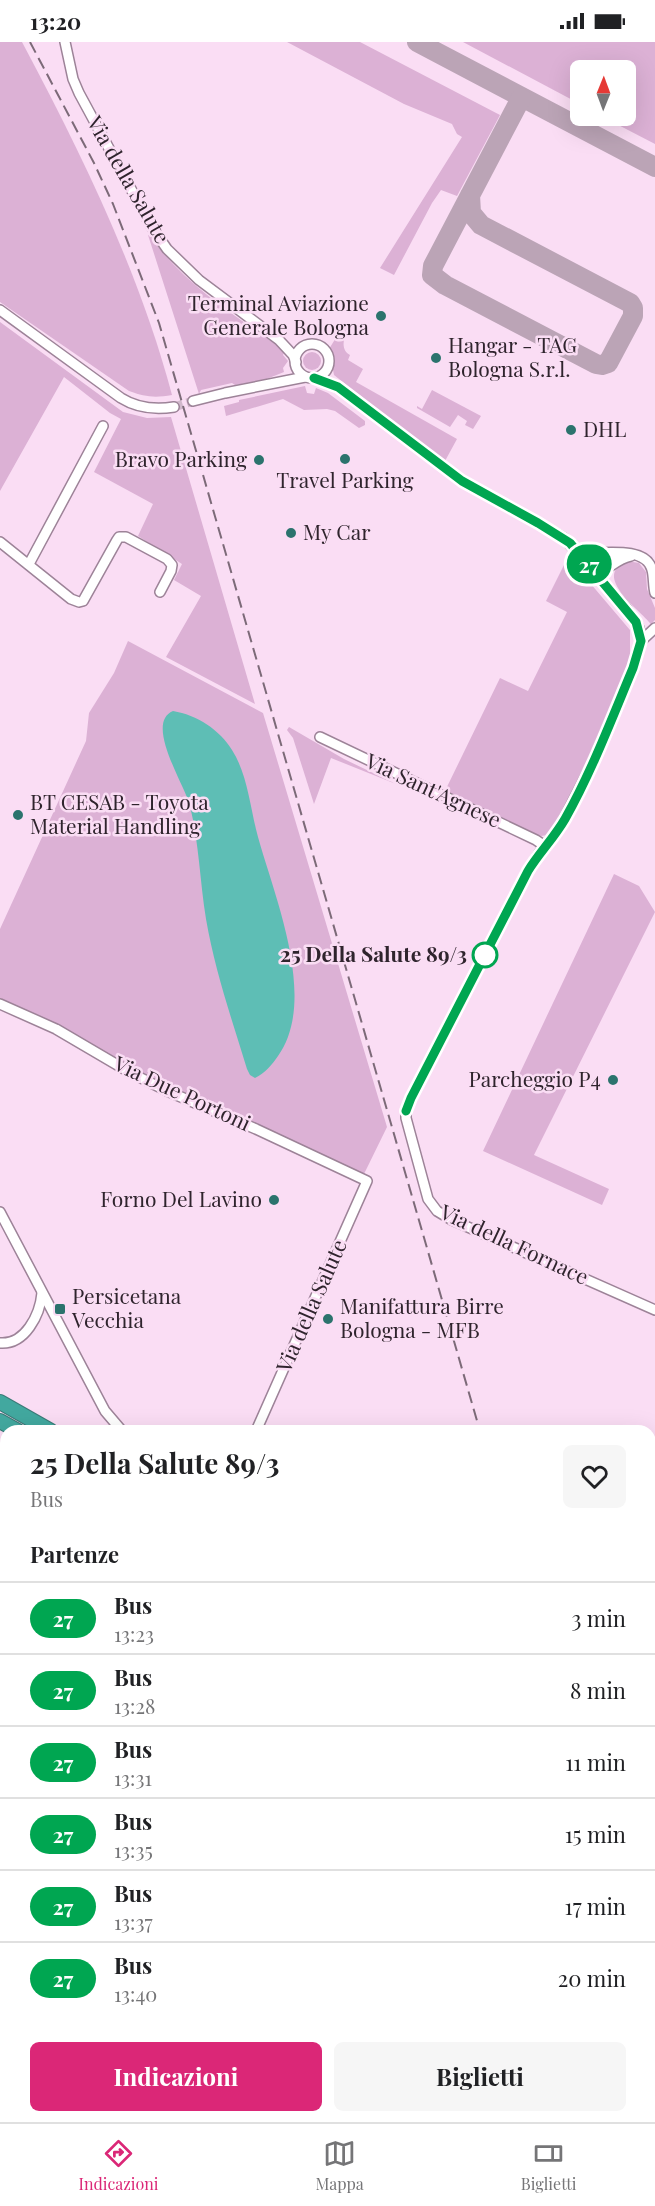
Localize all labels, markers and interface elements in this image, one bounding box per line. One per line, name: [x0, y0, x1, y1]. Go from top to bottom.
text: 13:20: [30, 6, 81, 36]
north arrow: [570, 60, 636, 126]
map controls: [570, 60, 636, 126]
street label: Via della Salute: [81, 109, 178, 248]
place label: Terminal Aviazione Generale Bologna: [188, 288, 370, 340]
marker: Terminal Aviazione Generale Bologna: [374, 309, 388, 323]
place label: Hangar - TAG Bologna S.r.l.: [448, 330, 577, 382]
marker: Hangar - TAG Bologna S.r.l.: [429, 351, 443, 365]
place label: DHL: [583, 414, 626, 442]
marker: DHL: [564, 423, 578, 437]
place label: Bravo Parking: [115, 444, 247, 472]
marker: Travel Parking: [338, 452, 352, 466]
marker: Bravo Parking: [252, 453, 266, 467]
place label: Travel Parking: [276, 465, 414, 493]
place label: My Car: [303, 517, 371, 545]
marker: My Car: [284, 526, 298, 540]
line badge: 27: [562, 544, 616, 584]
text: 27: [579, 550, 599, 578]
street label: Via Sant'Agnese: [361, 745, 506, 833]
place label: BT CESAB - Toyota Material Handling: [30, 787, 209, 839]
marker: BT CESAB - Toyota Material Handling: [11, 808, 25, 822]
place label: 25 Della Salute 89/3: [280, 939, 467, 967]
marker: 25 Della Salute 89/3: [472, 942, 498, 968]
street label: Via Due Portoni: [109, 1048, 256, 1136]
place label: Parcheggio P4: [469, 1064, 601, 1092]
marker: Parcheggio P4: [606, 1073, 620, 1087]
place label: Forno Del Lavino: [100, 1184, 262, 1212]
marker: Forno Del Lavino: [267, 1193, 281, 1207]
street label: Via della Fornace: [435, 1196, 594, 1290]
street label: Via della Salute: [268, 1234, 352, 1377]
place label: Persicetana Vecchia: [71, 1281, 182, 1333]
place label: Manifattura Birre Bologna - MFB: [340, 1291, 504, 1343]
marker: Persicetana Vecchia: [53, 1302, 67, 1316]
marker: Manifattura Birre Bologna - MFB: [321, 1312, 335, 1326]
text: 25 Della Salute 89/3: [30, 1444, 279, 1481]
button: heart: [563, 1445, 626, 1508]
text: Bus: [30, 1485, 63, 1512]
text: Partenze: [30, 1539, 119, 1569]
text: Bus: [114, 1590, 152, 1620]
text: 3 min: [571, 1603, 626, 1633]
text: 27: [53, 1604, 73, 1632]
text: 13:23: [114, 1620, 154, 1647]
text: Bus: [114, 1662, 152, 1692]
text: 8 min: [570, 1675, 626, 1705]
text: 27: [53, 1676, 73, 1704]
text: 13:28: [114, 1692, 155, 1719]
text: Bus: [114, 1734, 152, 1764]
text: 11 min: [565, 1747, 626, 1777]
text: 27: [53, 1748, 73, 1776]
text: 13:31: [114, 1764, 152, 1791]
text: Bus: [114, 1806, 152, 1836]
text: 15 min: [565, 1819, 626, 1849]
text: 27: [53, 1820, 73, 1848]
text: 13:35: [114, 1836, 153, 1863]
text: Bus: [114, 1878, 152, 1908]
text: 17 min: [565, 1891, 626, 1921]
text: 27: [53, 1892, 73, 1920]
text: 13:37: [114, 1908, 153, 1935]
text: Bus: [114, 1950, 152, 1980]
text: 20 min: [558, 1963, 626, 1993]
text: 27: [53, 1964, 73, 1992]
text: 13:40: [114, 1980, 157, 2007]
button: Indicazioni: [30, 2042, 322, 2111]
button: Biglietti: [334, 2042, 626, 2111]
tab: Indicazioni: [78, 2137, 159, 2194]
tab: Mappa: [315, 2137, 364, 2194]
tab: Biglietti: [521, 2137, 577, 2194]

